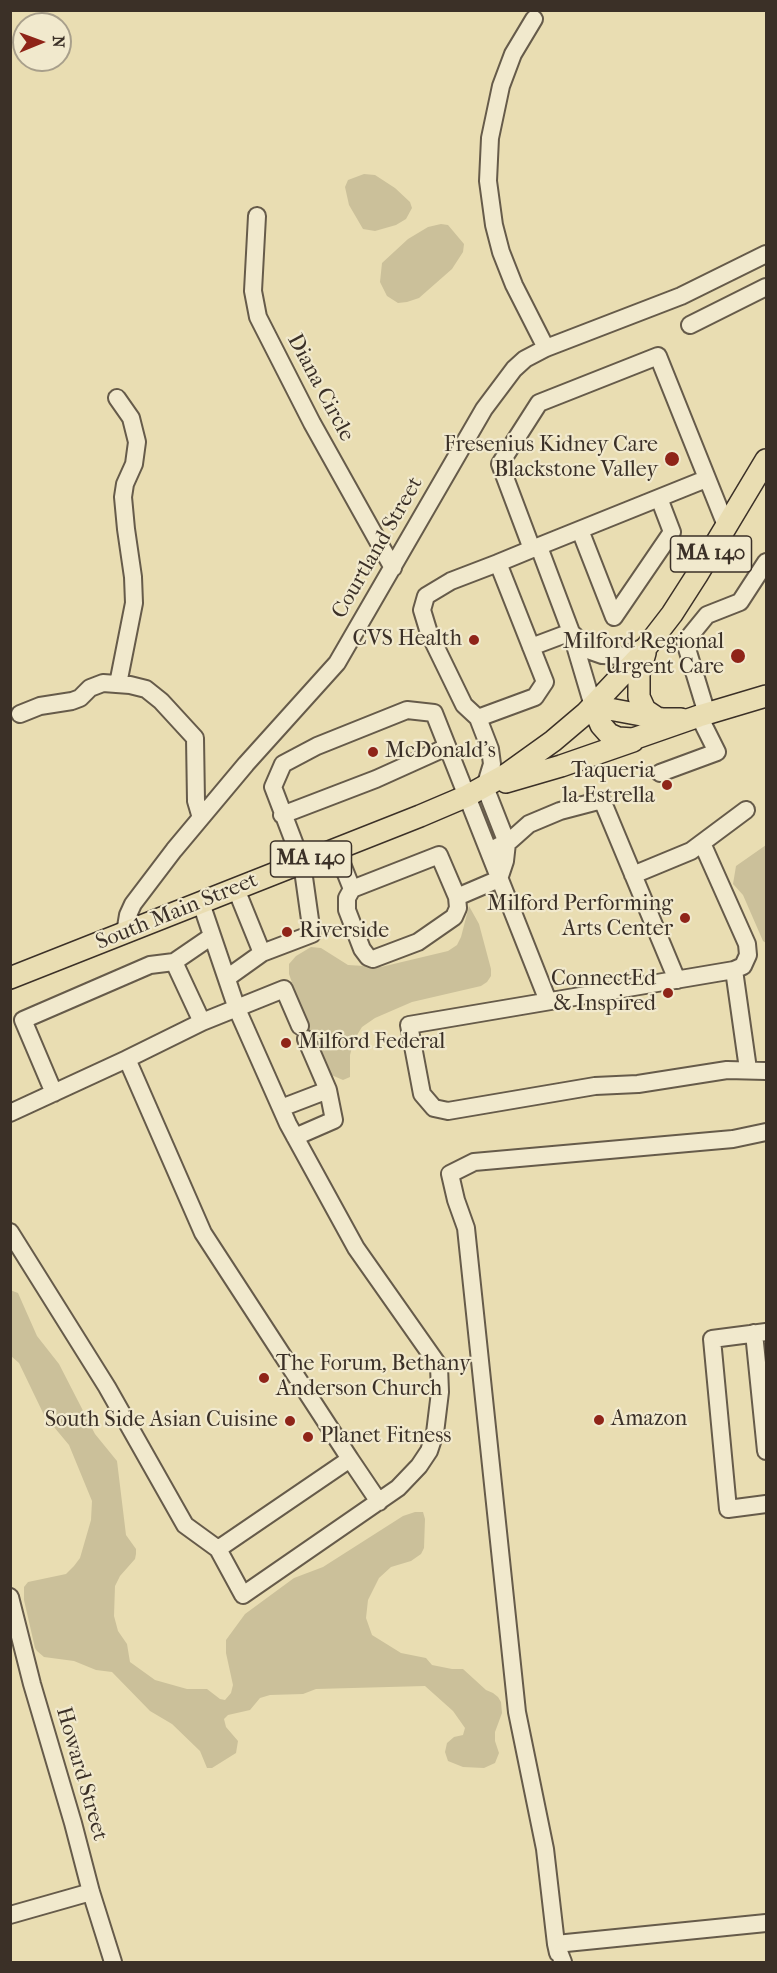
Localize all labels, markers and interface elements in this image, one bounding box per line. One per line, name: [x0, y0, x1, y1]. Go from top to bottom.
north arrow: [12, 12, 72, 72]
text: N: [49, 35, 68, 48]
street label: Diana Circle: [281, 330, 359, 446]
place label: Fresenius Kidney Care Blackstone Valley: [444, 433, 658, 484]
marker: Fresenius Kidney Care Blackstone Valley: [663, 450, 681, 468]
street label: Courtland Street: [327, 472, 429, 624]
road number: MA 140: [670, 536, 752, 572]
place label: CVS Health: [352, 627, 462, 653]
place label: Milford Regional Urgent Care: [563, 630, 724, 682]
marker: CVS Health: [467, 633, 481, 647]
marker: Milford Regional Urgent Care: [729, 647, 747, 665]
place label: McDonald's: [385, 739, 496, 765]
marker: McDonald's: [366, 745, 380, 759]
place label: Taqueria la Estrella: [562, 759, 655, 810]
marker: Taqueria la Estrella: [660, 778, 674, 792]
road number: MA 140: [270, 841, 352, 877]
street label: South Main Street: [92, 868, 262, 956]
place label: Milford Performing Arts Center: [487, 892, 673, 944]
marker: Milford Performing Arts Center: [678, 911, 692, 925]
place label: Riverside: [299, 919, 389, 945]
marker: Riverside: [280, 925, 294, 939]
place label: ConnectEd & Inspired: [551, 967, 656, 1018]
marker: ConnectEd & Inspired: [661, 986, 675, 1000]
place label: Milford Federal: [298, 1030, 445, 1056]
marker: Milford Federal: [279, 1036, 293, 1050]
place label: The Forum, Bethany Anderson Church: [276, 1352, 471, 1404]
marker: The Forum, Bethany Anderson Church: [257, 1371, 271, 1385]
place label: Amazon: [611, 1407, 687, 1433]
place label: South Side Asian Cuisine: [45, 1408, 278, 1434]
marker: Amazon: [592, 1413, 606, 1427]
marker: South Side Asian Cuisine: [283, 1414, 297, 1428]
place label: Planet Fitness: [320, 1424, 451, 1450]
marker: Planet Fitness: [301, 1430, 315, 1444]
street label: Howard Street: [49, 1704, 113, 1844]

